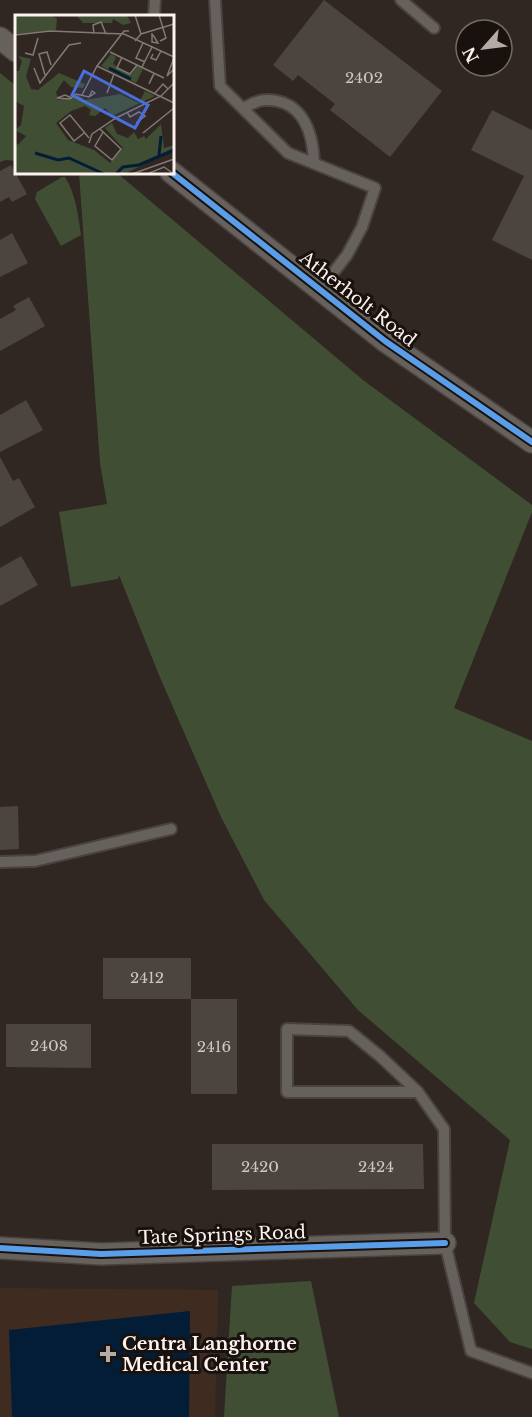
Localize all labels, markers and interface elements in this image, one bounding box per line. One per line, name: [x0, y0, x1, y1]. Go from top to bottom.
inset map: [15, 15, 174, 174]
north arrow: [454, 18, 514, 78]
text: N: [458, 44, 483, 66]
house number: 2402: [345, 68, 383, 87]
street label: Atherholt Road: [295, 246, 421, 351]
house number: 2412: [130, 968, 164, 987]
house number: 2408: [30, 1036, 68, 1055]
house number: 2416: [197, 1037, 231, 1056]
house number: 2420: [241, 1157, 279, 1176]
house number: 2424: [358, 1157, 394, 1176]
street label: Tate Springs Road: [138, 1221, 306, 1249]
place label: Centra Langhorne Medical Center: [122, 1333, 297, 1376]
marker: Centra Langhorne Medical Center: [99, 1345, 117, 1363]

